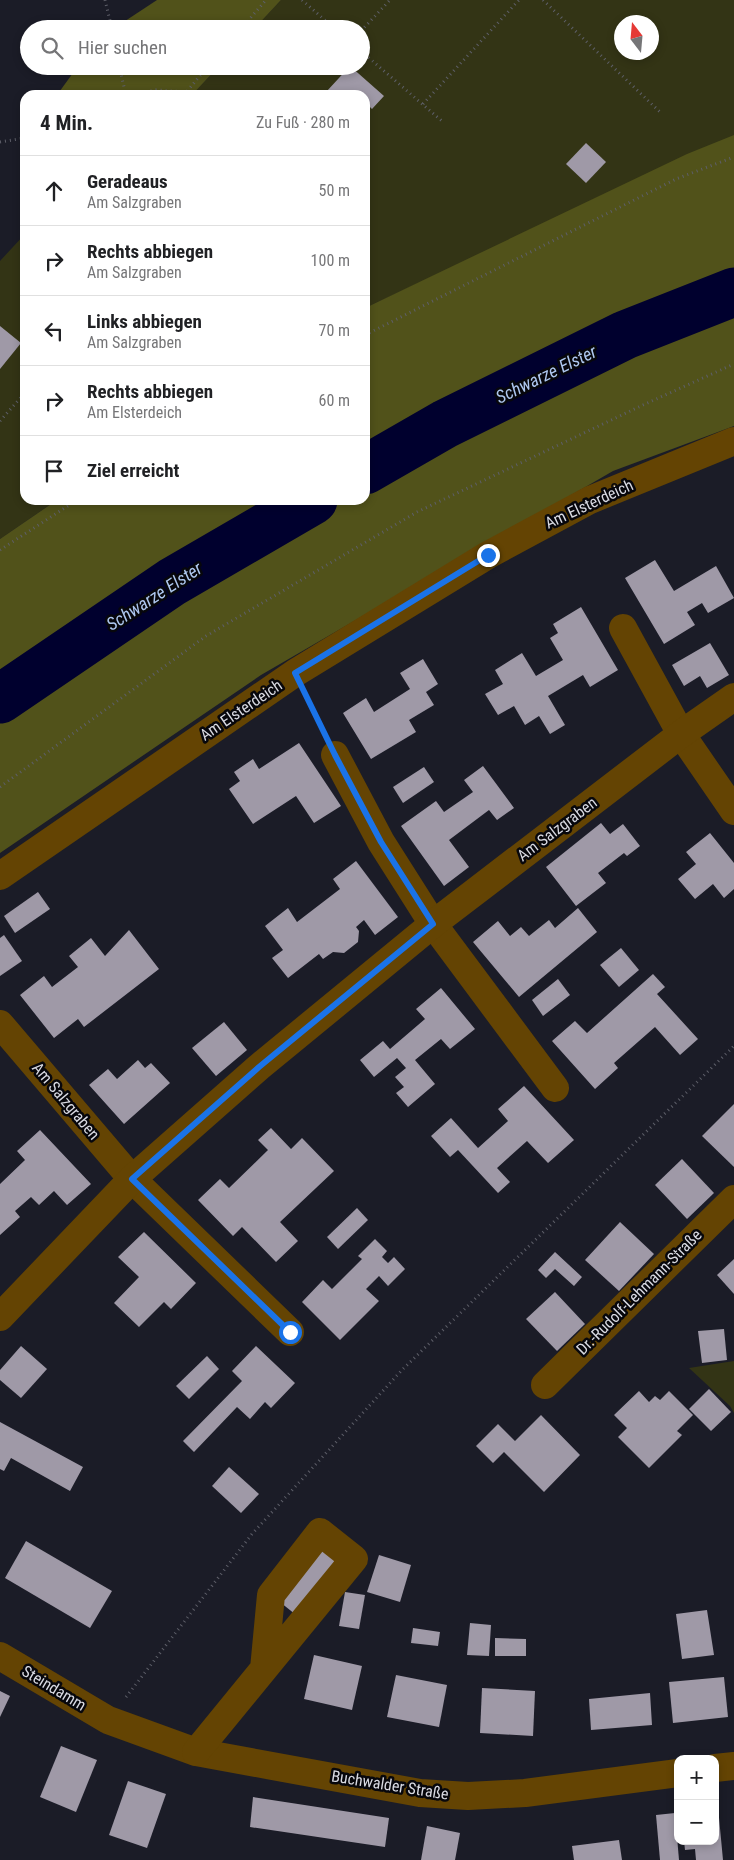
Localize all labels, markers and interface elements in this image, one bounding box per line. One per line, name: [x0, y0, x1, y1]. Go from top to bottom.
north arrow: [614, 15, 659, 60]
search box: [20, 20, 370, 75]
icon: search: [38, 34, 66, 62]
text: Hier suchen: [78, 36, 167, 59]
text: 4 Min.: [40, 111, 93, 135]
text: Zu Fuß · 280 m: [256, 113, 350, 132]
text: Geradeaus: [87, 170, 168, 193]
icon: ahead: [40, 177, 68, 205]
text: 50 m: [318, 181, 350, 200]
text: Am Salzgraben: [87, 193, 182, 212]
text: Rechts abbiegen: [87, 240, 213, 263]
icon: right: [40, 247, 68, 275]
text: 100 m: [311, 251, 350, 270]
text: Am Salzgraben: [87, 263, 182, 282]
text: Links abbiegen: [87, 310, 202, 333]
icon: left: [40, 317, 68, 345]
text: 70 m: [318, 321, 350, 340]
text: Am Salzgraben: [87, 333, 182, 352]
water label: Schwarze Elster: [492, 340, 601, 407]
text: Rechts abbiegen: [87, 380, 213, 403]
icon: right: [40, 387, 68, 415]
text: 60 m: [318, 391, 350, 410]
text: Am Elsterdeich: [87, 403, 182, 422]
icon: arrive: [40, 457, 68, 485]
text: Ziel erreicht: [87, 459, 179, 482]
street label: Am Elsterdeich: [542, 475, 636, 533]
route end: [477, 544, 500, 567]
water label: Schwarze Elster: [102, 557, 206, 635]
street label: Am Elsterdeich: [196, 676, 286, 744]
street label: Am Salzgraben: [513, 793, 601, 865]
street label: Am Salzgraben: [28, 1059, 104, 1143]
street label: Dr.-Rudolf-Lehmann-Straße: [572, 1225, 706, 1359]
route start: [279, 1321, 302, 1344]
street label: Steindamm: [18, 1661, 90, 1715]
map controls: [674, 1755, 719, 1845]
button: +: [674, 1755, 719, 1800]
street label: Buchwalder Straße: [330, 1766, 450, 1804]
button: −: [674, 1800, 719, 1845]

